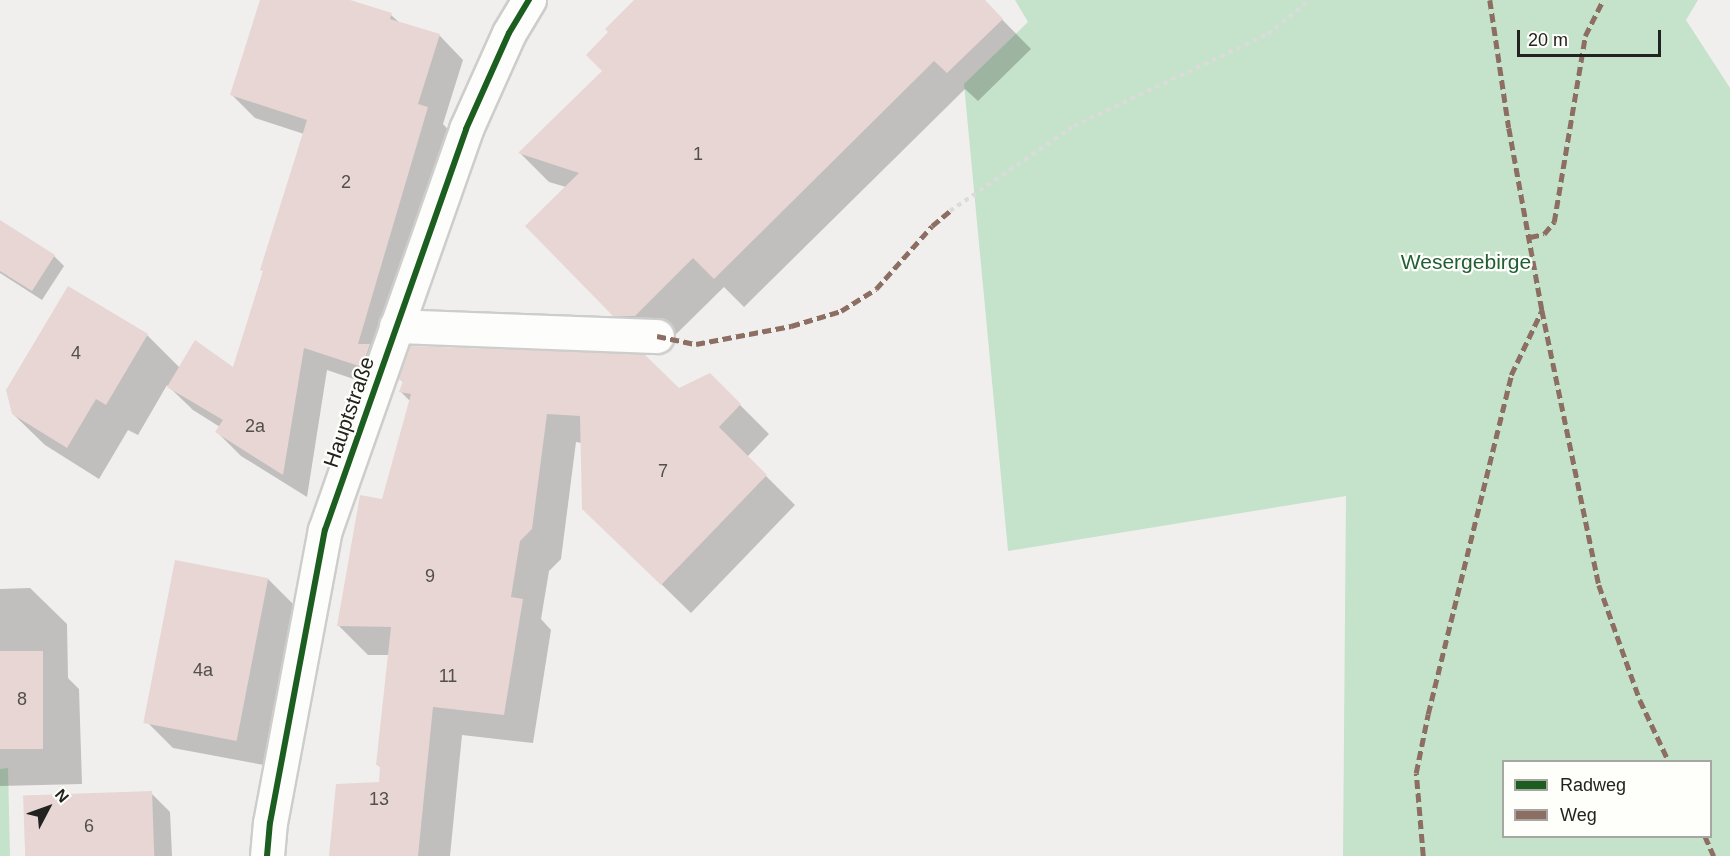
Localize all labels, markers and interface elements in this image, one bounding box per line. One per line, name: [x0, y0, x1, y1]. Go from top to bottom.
scale bar: [1520, 18, 1664, 56]
text: 20 m: [1528, 30, 1568, 50]
house number: 1: [693, 143, 703, 165]
house number: 2: [341, 171, 351, 193]
park label: Wesergebirge: [1401, 249, 1531, 275]
house number: 4: [71, 342, 81, 364]
street label: Hauptstraße: [318, 353, 380, 471]
house number: 2a: [245, 415, 265, 437]
house number: 7: [658, 460, 668, 482]
house number: 9: [425, 565, 435, 587]
house number: 4a: [193, 659, 213, 681]
house number: 11: [439, 665, 457, 687]
house number: 8: [17, 688, 27, 710]
legend: [1502, 760, 1712, 838]
text: Radweg: [1560, 775, 1626, 795]
north arrow: [18, 778, 78, 838]
text: N: [52, 786, 72, 806]
house number: 13: [369, 788, 389, 810]
text: Weg: [1560, 805, 1597, 825]
house number: 6: [84, 815, 94, 837]

